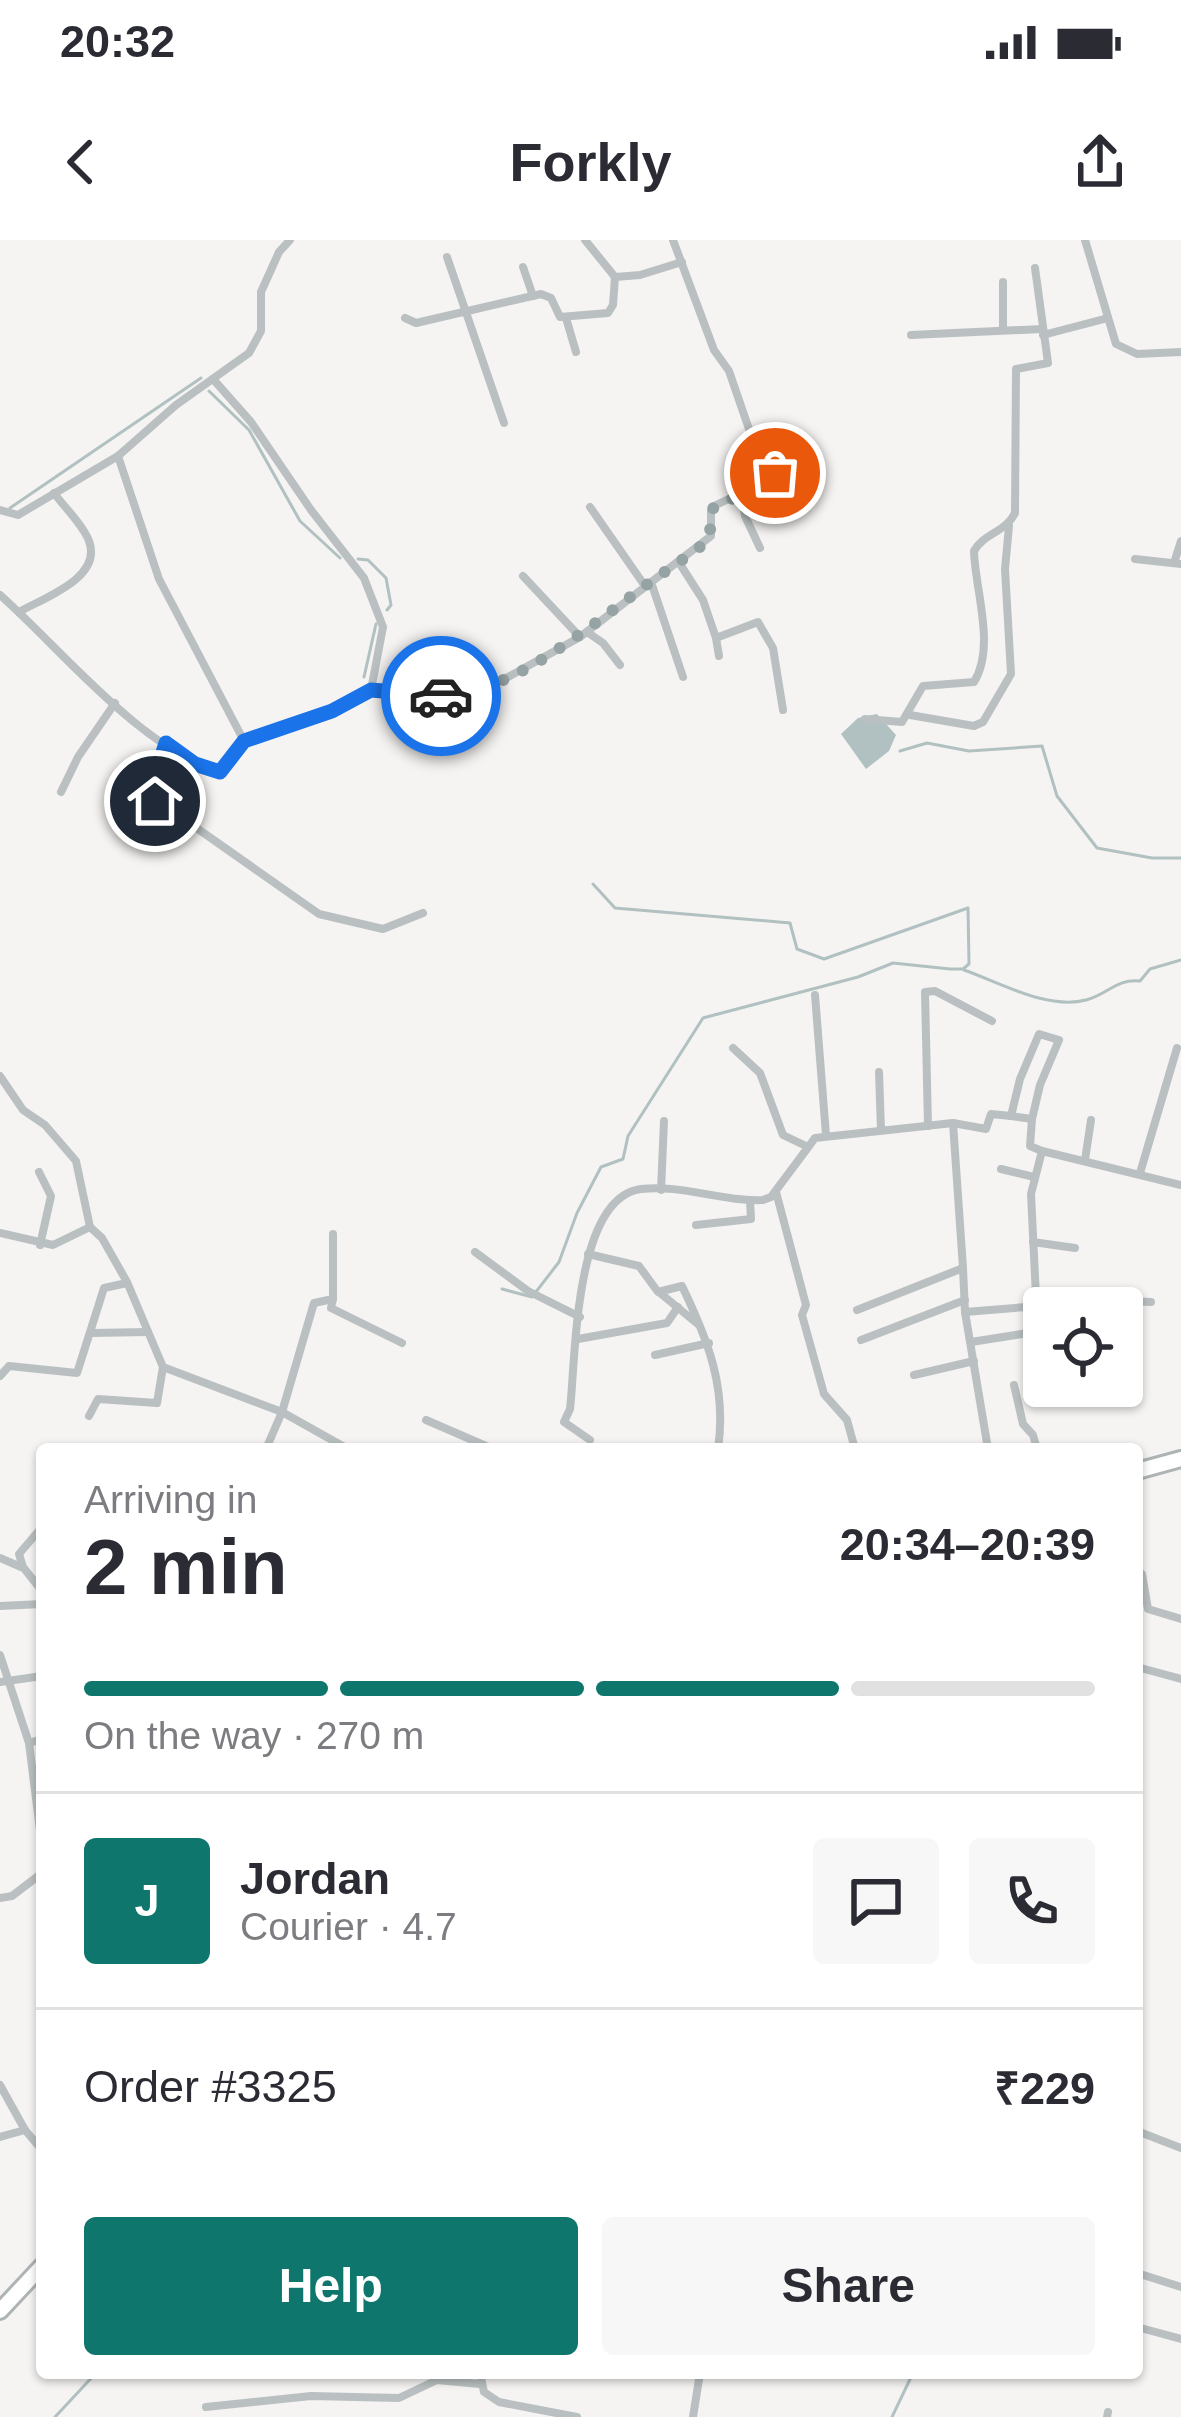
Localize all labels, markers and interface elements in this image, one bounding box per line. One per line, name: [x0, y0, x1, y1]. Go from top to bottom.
text: 20:32: [60, 16, 175, 67]
icon: back: [48, 129, 114, 195]
icon: share: [1067, 129, 1133, 195]
text: Forkly: [509, 132, 672, 192]
pin: [724, 422, 826, 524]
icon: bag: [742, 440, 808, 506]
courier: [381, 636, 501, 756]
icon: car: [408, 663, 474, 729]
pin: [104, 750, 206, 852]
icon: home: [122, 768, 188, 834]
map controls: [1023, 1287, 1143, 1407]
button: locate: [1023, 1287, 1143, 1407]
text: Arriving in: [84, 1478, 257, 1521]
text: 20:34–20:39: [840, 1519, 1095, 1570]
text: 2 min: [84, 1523, 288, 1611]
text: On the way · 270 m: [84, 1714, 424, 1757]
button: chat: [813, 1838, 939, 1964]
button: phone: [969, 1838, 1095, 1964]
text: Jordan: [240, 1853, 390, 1904]
text: J: [134, 1875, 160, 1926]
text: Courier · 4.7: [240, 1905, 457, 1948]
text: Order #3325: [84, 2061, 337, 2112]
text: ₹229: [994, 2063, 1095, 2114]
button: Help: [84, 2217, 578, 2355]
button: Share: [602, 2217, 1095, 2355]

